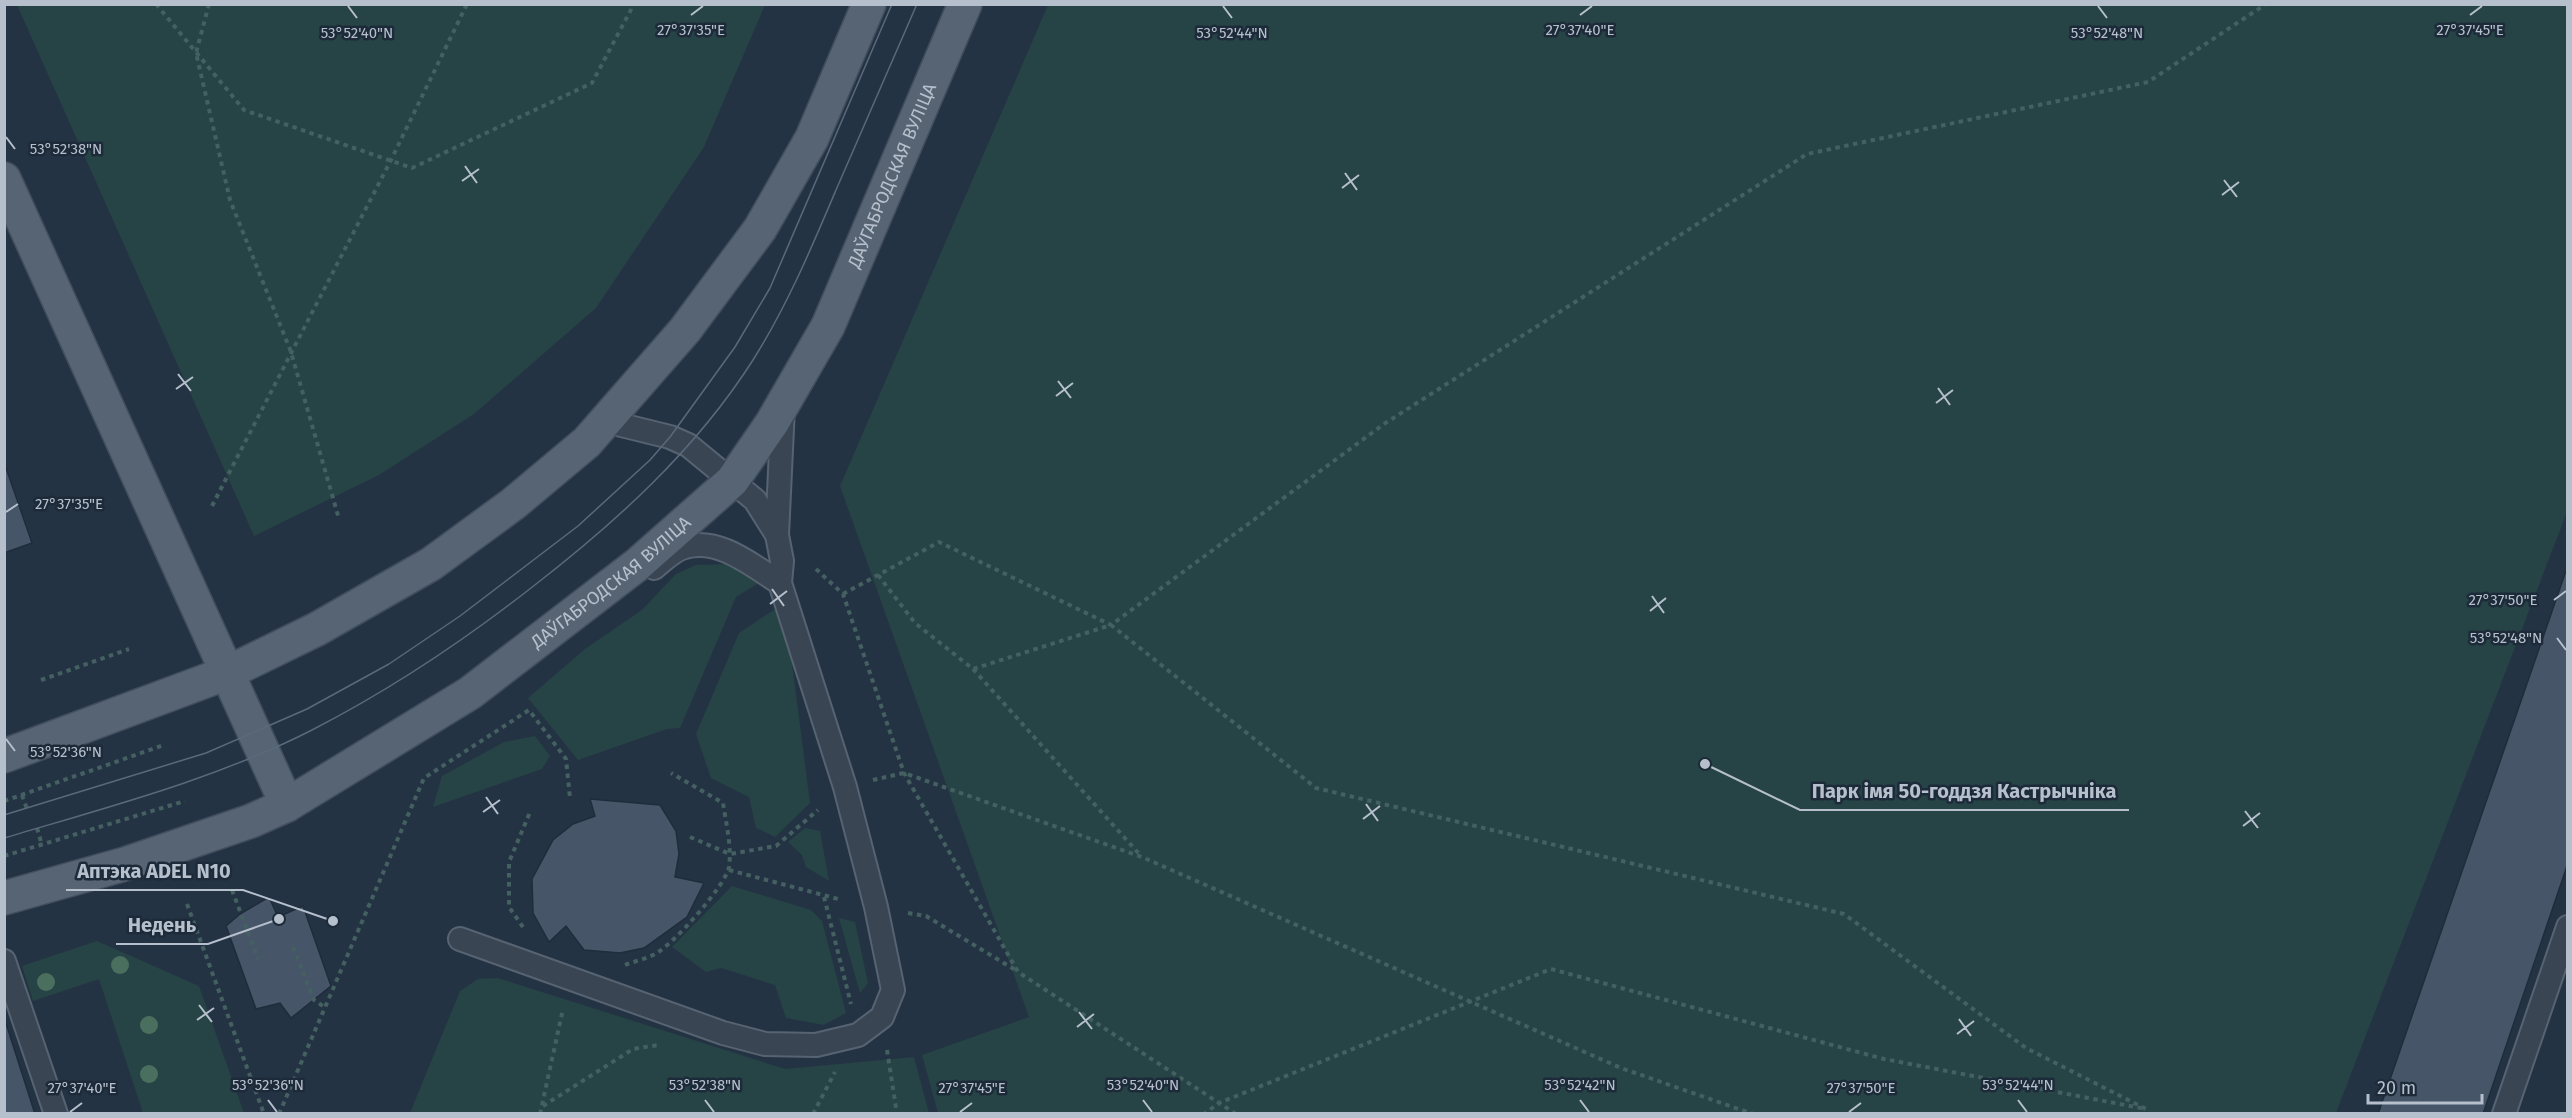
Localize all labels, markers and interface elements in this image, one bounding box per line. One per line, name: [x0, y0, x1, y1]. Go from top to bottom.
text: 27°37'35"E: [657, 21, 725, 39]
text: 27°37'40"E: [1545, 21, 1615, 39]
text: 27°37'45"E: [2436, 21, 2504, 39]
text: 53°52'40"N: [321, 24, 393, 42]
text: 53°52'44"N: [1196, 24, 1268, 42]
text: 53°52'48"N: [2071, 24, 2143, 42]
street label: ДАЎГАБРОДСКАЯ ВУЛІЦА: [843, 79, 941, 272]
text: 53°52'38"N: [30, 140, 102, 158]
text: 27°37'35"E: [35, 495, 103, 513]
street label: ДАЎГАБРОДСКАЯ ВУЛІЦА: [526, 511, 696, 654]
text: 27°37'50"E: [2468, 591, 2538, 609]
text: 53°52'48"N: [2470, 629, 2542, 647]
text: 53°52'36"N: [30, 743, 102, 761]
callout: Парк імя 50-годдзя Кастрычніка: [1800, 772, 2129, 810]
text: Парк імя 50-годдзя Кастрычніка: [1812, 779, 2116, 803]
callout: Аптэка ADEL N10: [66, 852, 243, 890]
text: Аптэка ADEL N10: [76, 859, 231, 883]
callout: Недень: [116, 906, 208, 944]
text: Недень: [128, 913, 197, 937]
scale bar: [2368, 1067, 2482, 1105]
text: 53°52'36"N: [232, 1076, 304, 1094]
text: 53°52'38"N: [669, 1076, 741, 1094]
text: 53°52'40"N: [1107, 1076, 1179, 1094]
text: 53°52'42"N: [1544, 1076, 1616, 1094]
text: 53°52'44"N: [1982, 1076, 2054, 1094]
text: 20 m: [2377, 1077, 2416, 1099]
text: 27°37'40"E: [47, 1079, 117, 1097]
text: 27°37'45"E: [938, 1079, 1006, 1097]
text: 27°37'50"E: [1826, 1079, 1896, 1097]

